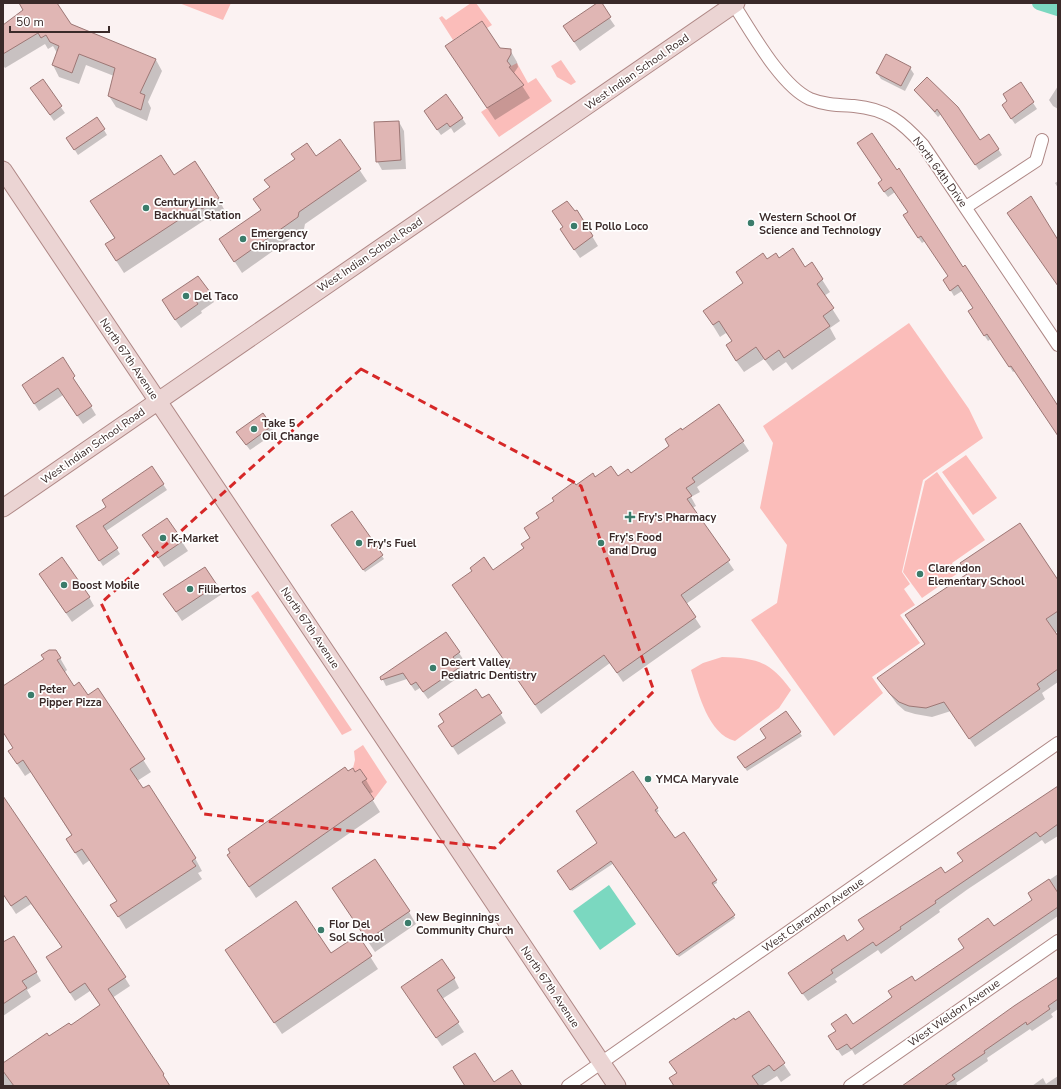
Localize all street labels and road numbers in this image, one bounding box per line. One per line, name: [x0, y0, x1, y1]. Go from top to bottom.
street label: West Indian School Road: [582, 30, 692, 114]
street label: North 64th Drive: [909, 134, 971, 210]
street label: West Indian School Road: [314, 214, 426, 296]
street label: North 67th Avenue: [96, 315, 162, 403]
street label: West Indian School Road: [38, 404, 148, 488]
street label: North 67th Avenue: [277, 584, 343, 672]
street label: West Clarendon Avenue: [759, 874, 867, 956]
street label: North 67th Avenue: [517, 943, 583, 1031]
street label: West Weldon Avenue: [905, 976, 1003, 1050]

